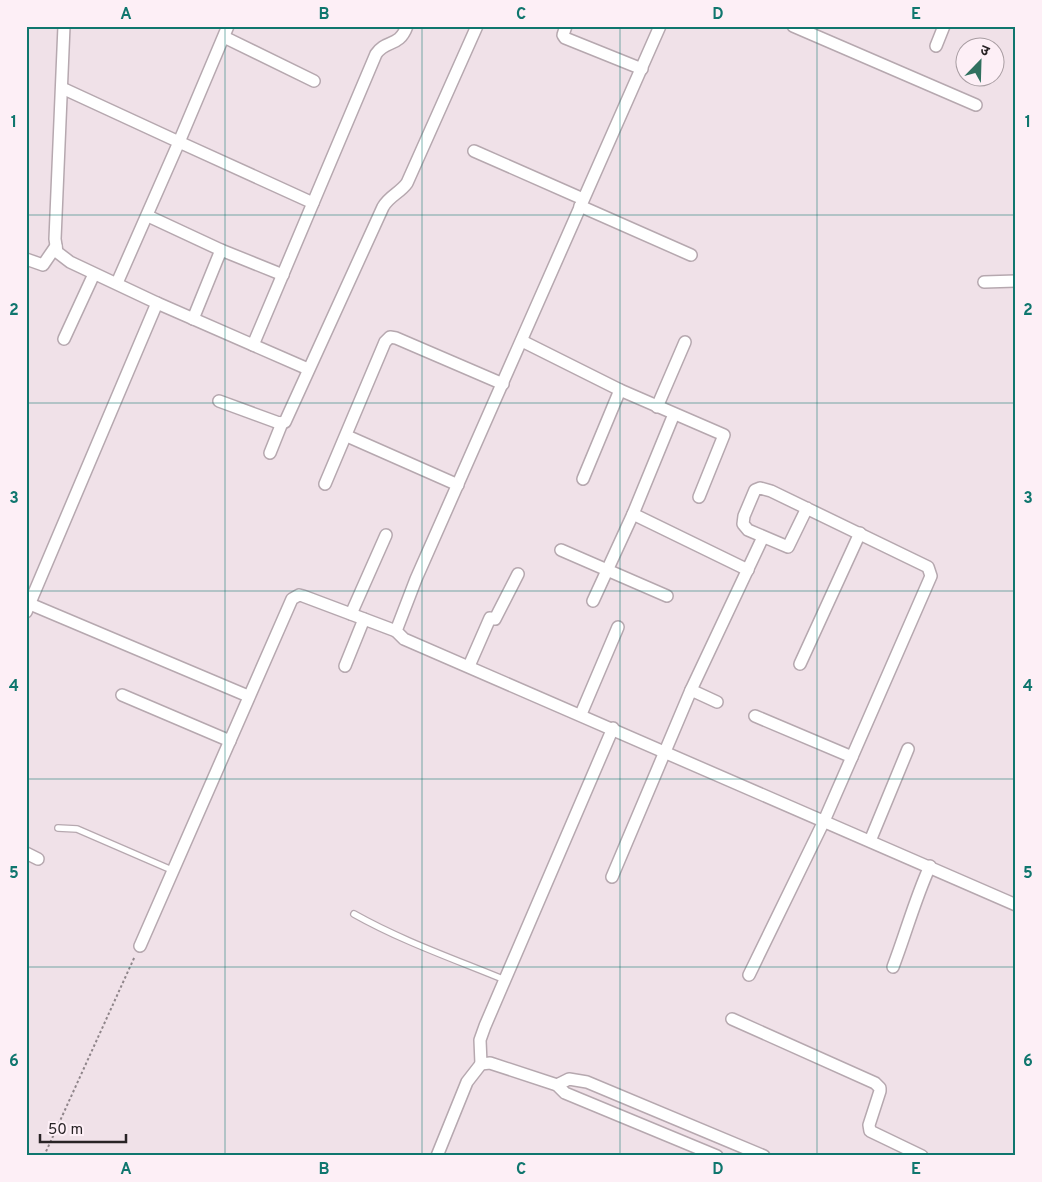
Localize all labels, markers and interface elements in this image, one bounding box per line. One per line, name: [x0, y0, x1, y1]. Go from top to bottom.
text: A: [120, 5, 132, 25]
text: B: [318, 5, 330, 25]
text: C: [516, 5, 526, 25]
text: D: [712, 5, 724, 25]
text: E: [911, 5, 921, 25]
north arrow: [954, 38, 1004, 88]
text: उ: [977, 42, 992, 61]
text: 1: [11, 113, 17, 133]
text: 1: [1025, 113, 1031, 133]
text: 2: [9, 301, 19, 321]
text: 2: [1023, 301, 1033, 321]
text: 3: [9, 489, 19, 509]
text: 3: [1023, 489, 1033, 509]
text: 4: [9, 677, 19, 697]
text: 4: [1023, 677, 1033, 697]
text: 5: [9, 864, 19, 884]
text: 5: [1023, 864, 1033, 884]
text: 6: [9, 1052, 19, 1072]
text: 6: [1023, 1052, 1033, 1072]
scale bar: [40, 1112, 126, 1144]
text: 50 m: [48, 1121, 83, 1140]
text: A: [120, 1160, 132, 1180]
text: B: [318, 1160, 330, 1180]
text: C: [516, 1160, 526, 1180]
text: D: [712, 1160, 724, 1180]
text: E: [911, 1160, 921, 1180]

